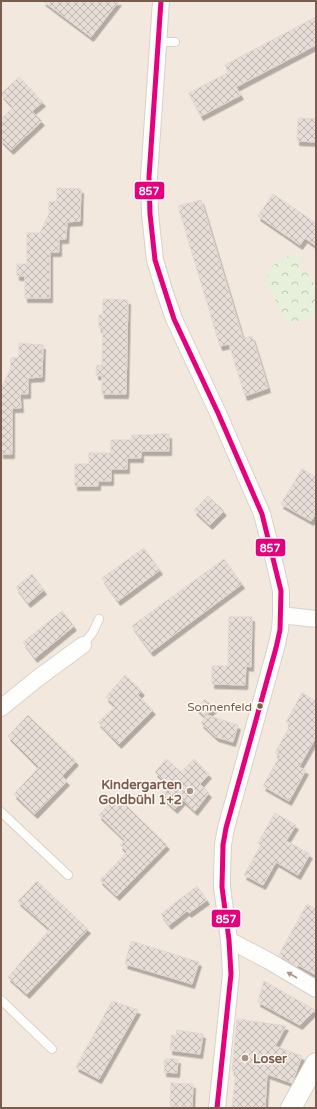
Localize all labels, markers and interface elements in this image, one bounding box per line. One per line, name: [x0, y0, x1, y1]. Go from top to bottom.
line badge: 857: [134, 181, 165, 200]
text: 857: [139, 185, 159, 198]
line badge: 857: [255, 538, 286, 557]
text: 857: [260, 542, 280, 555]
place label: Sonnenfeld: [187, 700, 252, 714]
marker: Sonnenfeld: [255, 701, 265, 711]
place label: Kindergarten Goldbühl 1+2: [99, 777, 182, 808]
marker: Kindergarten Goldbühl 1+2: [185, 786, 195, 796]
line badge: 857: [211, 909, 241, 928]
text: 857: [216, 913, 236, 926]
one-way arrow: [286, 971, 298, 978]
place label: Loser: [253, 1051, 288, 1067]
marker: Loser: [240, 1053, 250, 1063]

